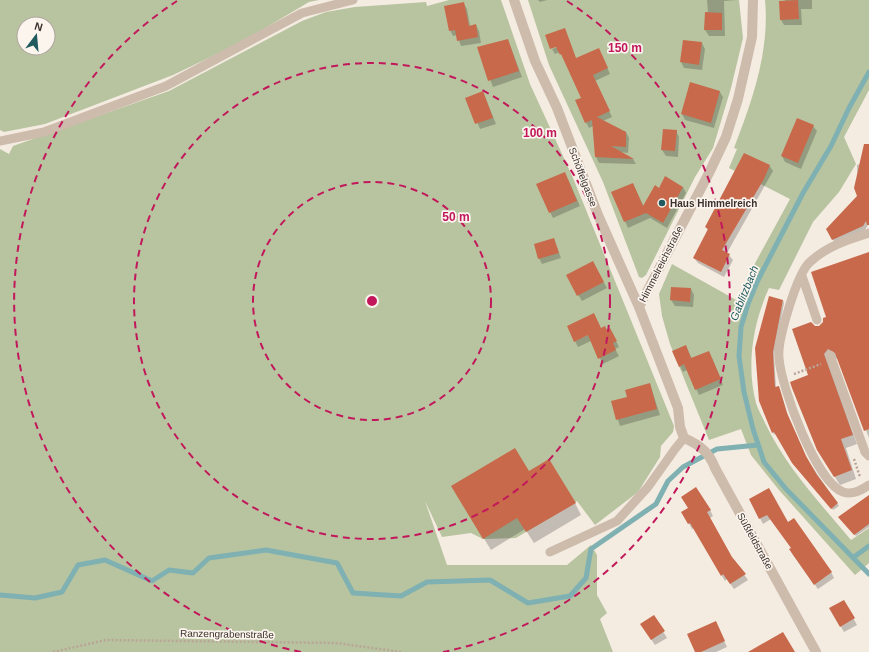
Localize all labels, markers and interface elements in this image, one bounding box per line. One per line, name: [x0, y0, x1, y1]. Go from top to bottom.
north arrow: [16, 16, 56, 56]
text: N: [33, 20, 44, 33]
text: 150 m: [608, 41, 642, 55]
text: 100 m: [523, 126, 557, 140]
street label: Schöffelgasse: [567, 146, 600, 209]
marker: Haus Himmelreich: [657, 198, 667, 208]
place label: Haus Himmelreich: [670, 198, 757, 209]
text: 50 m: [442, 210, 470, 224]
street label: Himmelreichstraße: [637, 224, 685, 304]
water label: Gablitzbach: [728, 264, 760, 322]
centre of rings: [365, 294, 379, 308]
street label: Süßfeldstraße: [735, 511, 775, 572]
street label: Ranzengrabenstraße: [180, 628, 274, 640]

